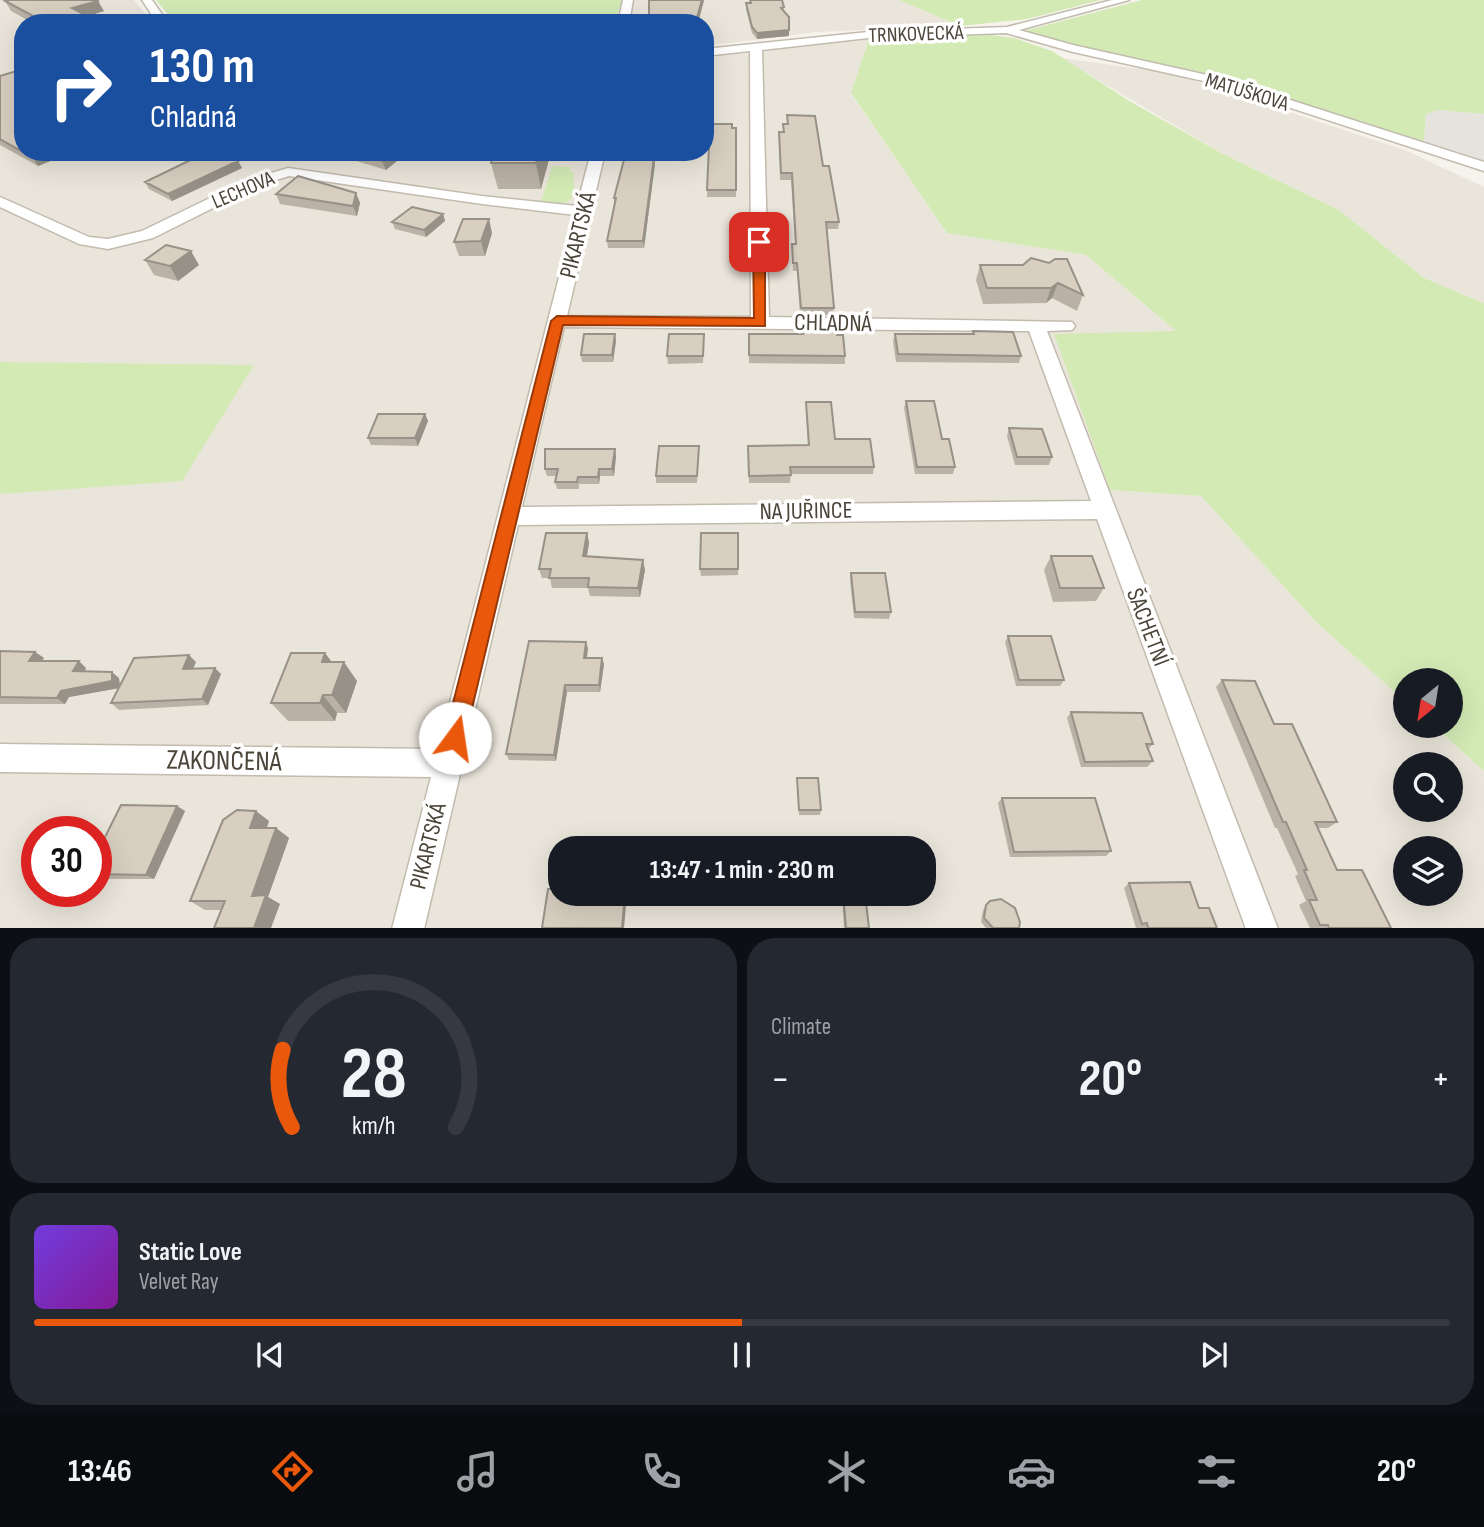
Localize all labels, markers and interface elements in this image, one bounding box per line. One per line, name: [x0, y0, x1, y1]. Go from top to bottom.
street label: TRNKOVECKÁ: [868, 20, 965, 48]
text: 130 m: [150, 38, 255, 97]
icon: right: [35, 42, 126, 133]
street label: MATUŠKOVA: [1202, 68, 1293, 117]
text: Chladná: [150, 98, 237, 137]
street label: LECHOVA: [208, 165, 279, 214]
street label: PIKARTSKÁ: [553, 188, 603, 281]
pin: [729, 212, 789, 272]
icon: arrive: [740, 223, 778, 261]
street label: CHLADNÁ: [794, 308, 873, 338]
street label: NA JUŘINCE: [759, 496, 853, 526]
street label: ŠACHETNÍ: [1120, 584, 1176, 670]
north arrow: [1393, 668, 1463, 738]
map controls: [1393, 668, 1463, 906]
position arrow: [418, 701, 492, 775]
street label: ZAKONČENÁ: [166, 743, 283, 779]
button: search: [1393, 752, 1463, 822]
street label: PIKARTSKÁ: [403, 799, 453, 892]
speed limit sign: 30: [21, 816, 112, 907]
button: layers: [1393, 836, 1463, 906]
text: 13:47 · 1 min · 230 m: [650, 855, 834, 886]
text: Climate: [771, 1013, 831, 1041]
text: 28: [340, 1031, 407, 1119]
text: 20°: [1079, 1048, 1142, 1111]
text: −: [771, 1057, 790, 1102]
text: +: [1431, 1057, 1450, 1102]
text: km/h: [352, 1110, 395, 1141]
text: Static Love: [139, 1237, 242, 1268]
text: Velvet Ray: [139, 1268, 219, 1296]
icon: previous: [251, 1336, 289, 1374]
icon: pause: [723, 1336, 761, 1374]
icon: next: [1195, 1336, 1233, 1374]
icon: directions: [268, 1447, 317, 1496]
icon: music: [453, 1447, 502, 1496]
icon: phone: [637, 1447, 686, 1496]
icon: climate: [822, 1447, 871, 1496]
icon: car: [1007, 1447, 1056, 1496]
icon: filters: [1192, 1447, 1241, 1496]
text: 13:46: [68, 1452, 132, 1491]
text: 20°: [1377, 1452, 1416, 1491]

